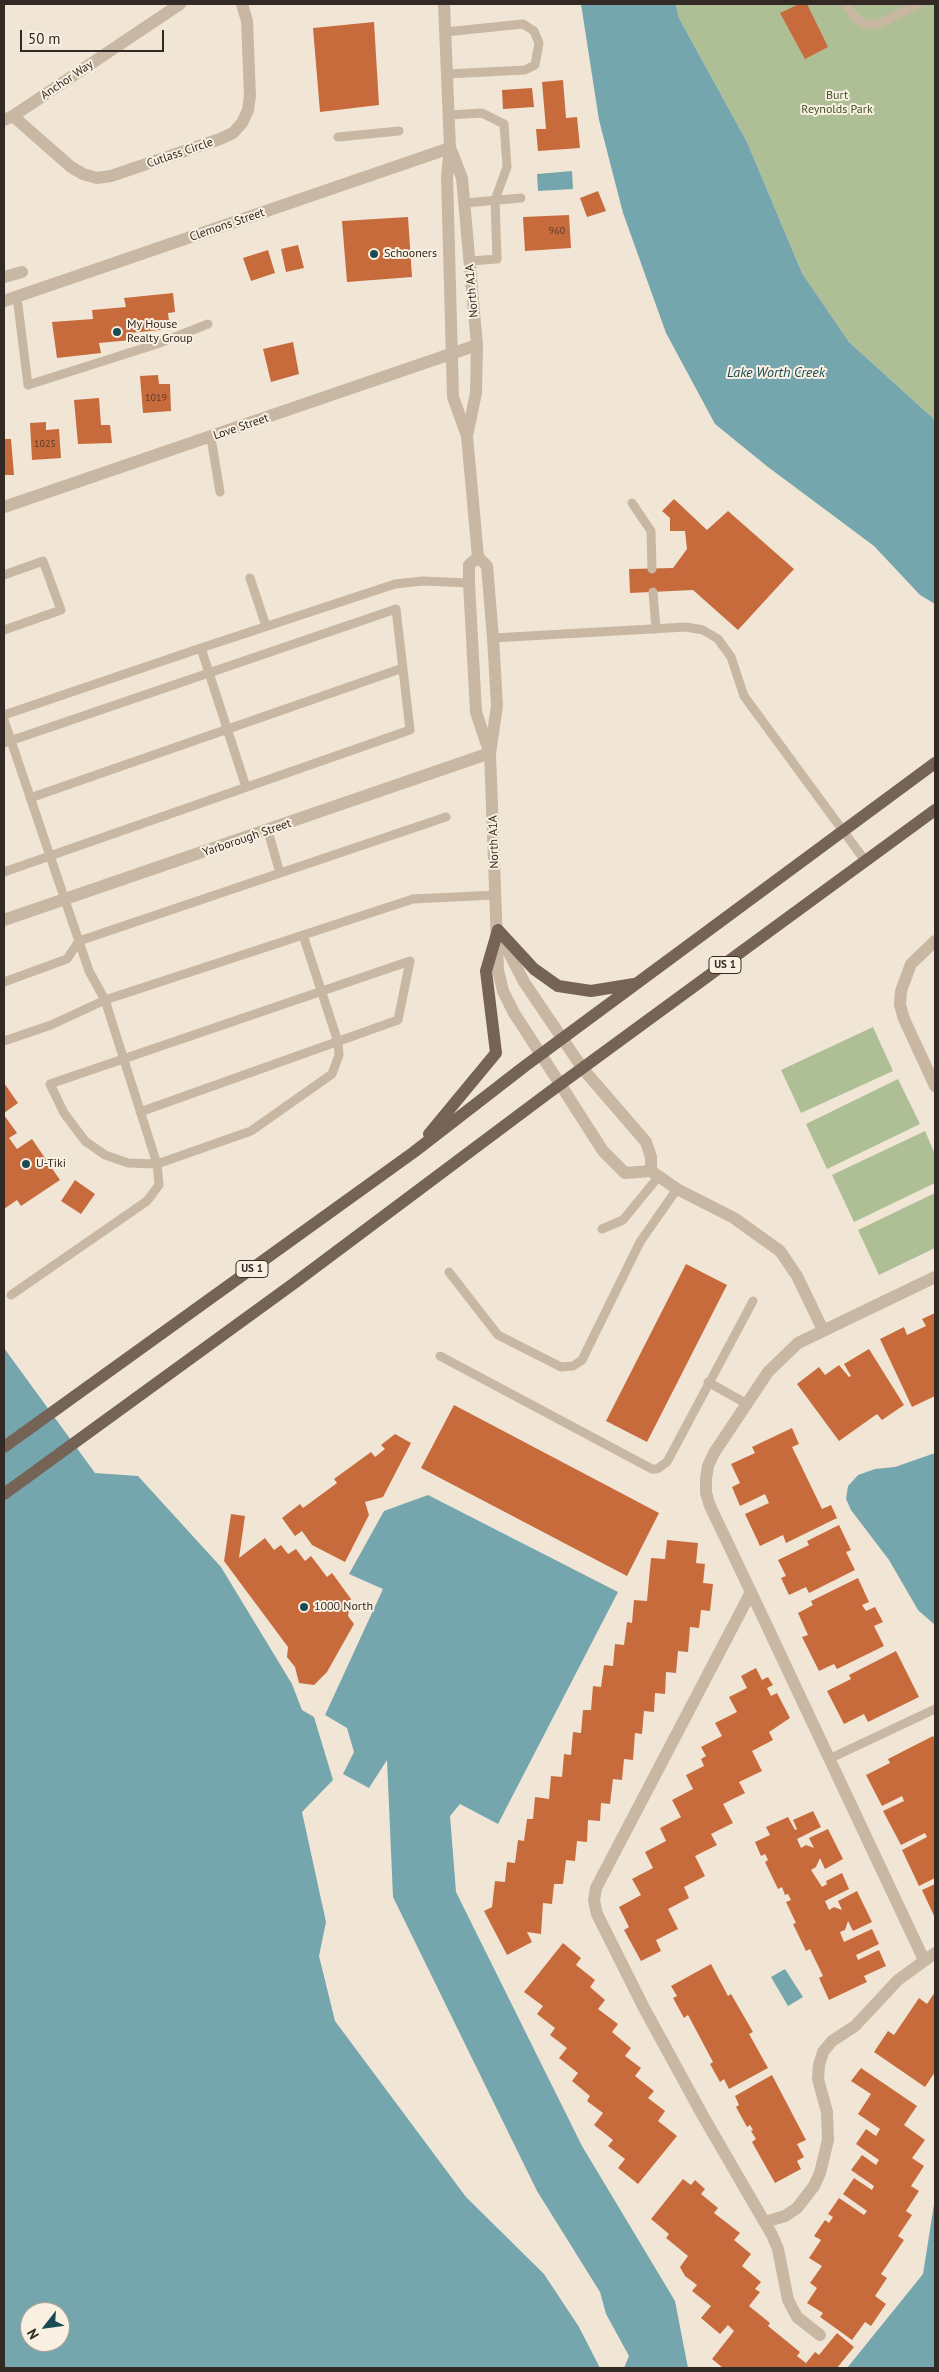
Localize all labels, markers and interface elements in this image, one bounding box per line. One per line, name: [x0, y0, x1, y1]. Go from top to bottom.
scale bar: [22, 20, 166, 52]
text: 50 m: [28, 29, 61, 48]
street label: Anchor Way: [38, 57, 96, 103]
park label: Burt Reynolds Park: [801, 89, 873, 117]
street label: Cutlass Circle: [145, 135, 215, 171]
street label: Clemons Street: [188, 205, 266, 245]
house number: 960: [549, 225, 565, 237]
place label: Schooners: [384, 247, 437, 261]
marker: Schooners: [368, 248, 380, 260]
street label: North A1A: [463, 264, 481, 318]
place label: My House Realty Group: [127, 318, 193, 346]
marker: My House Realty Group: [111, 326, 123, 338]
water label: Lake Worth Creek: [727, 365, 825, 381]
house number: 1019: [145, 392, 167, 404]
street label: Love Street: [212, 411, 270, 443]
house number: 1025: [34, 438, 56, 450]
street label: North A1A: [486, 815, 502, 869]
street label: Yarborough Street: [201, 816, 293, 860]
road number: US 1: [709, 956, 741, 974]
place label: U-Tiki: [36, 1157, 66, 1171]
marker: U-Tiki: [20, 1158, 32, 1170]
road number: US 1: [236, 1260, 268, 1278]
place label: 1000 North: [314, 1600, 373, 1614]
marker: 1000 North: [298, 1601, 310, 1613]
north arrow: [20, 2302, 70, 2352]
text: N: [23, 2326, 43, 2342]

